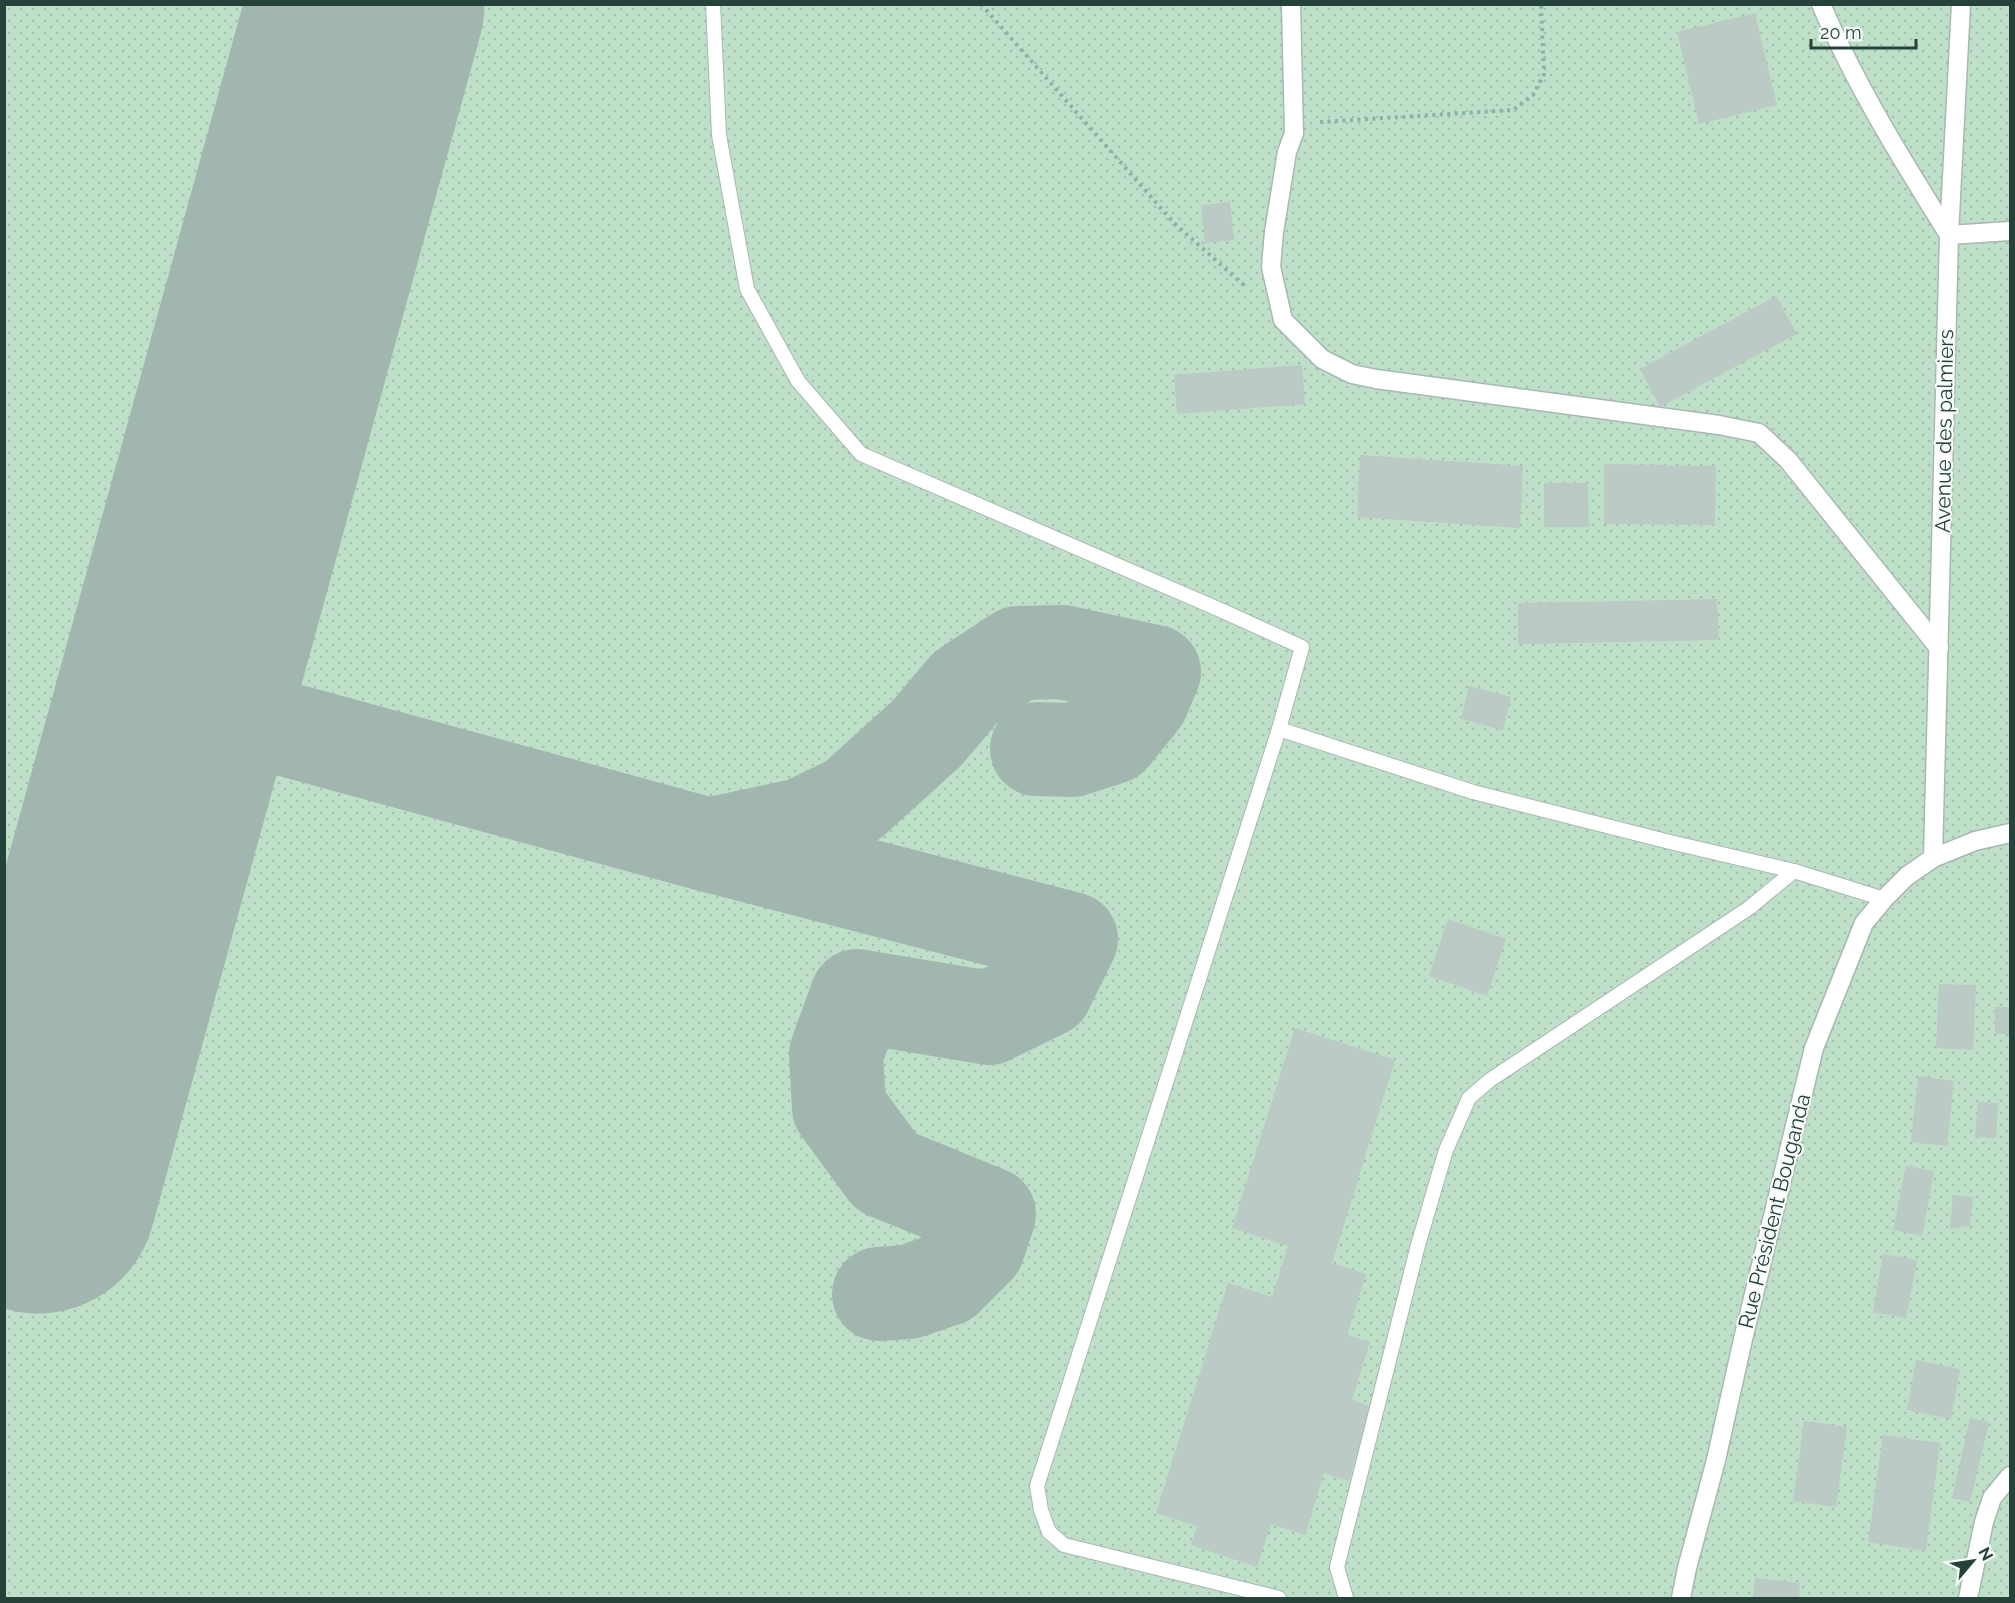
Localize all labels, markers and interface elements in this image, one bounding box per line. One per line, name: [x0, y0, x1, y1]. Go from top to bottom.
scale bar: [1811, 12, 1916, 50]
text: 20 m: [1820, 22, 1862, 43]
street label: Avenue des palmiers: [1930, 329, 1958, 533]
street label: Rue Président Bouganda: [1733, 1091, 1815, 1331]
north arrow: [1943, 1531, 2003, 1591]
text: N: [1974, 1544, 1997, 1564]

